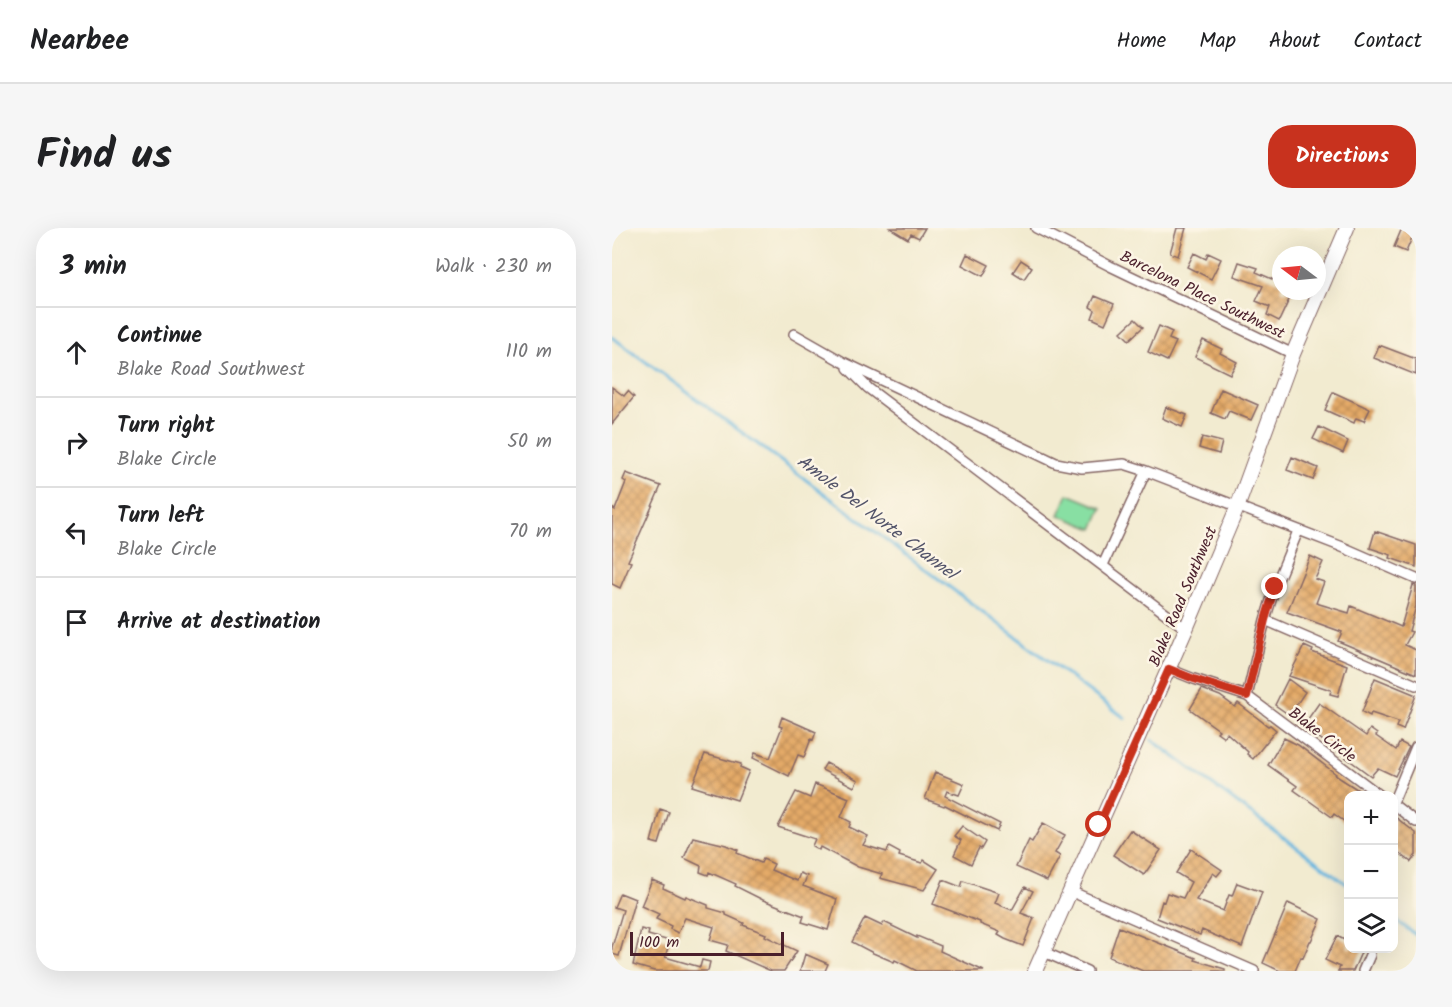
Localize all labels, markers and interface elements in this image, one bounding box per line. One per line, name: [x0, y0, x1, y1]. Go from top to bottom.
text: Nearbee: [30, 19, 129, 64]
text: Home: [1117, 25, 1166, 58]
text: Map: [1199, 25, 1236, 58]
text: About: [1269, 25, 1320, 58]
text: Contact: [1353, 25, 1422, 58]
text: Find us: [36, 123, 172, 190]
button: Directions: [1268, 125, 1416, 188]
street label: Barcelona Place Southwest: [1116, 244, 1290, 347]
text: 3 min: [60, 246, 127, 288]
north arrow: [1272, 246, 1326, 300]
text: Walk · 230 m: [435, 251, 552, 283]
text: Continue: [117, 319, 202, 354]
icon: ahead: [60, 336, 93, 369]
text: 110 m: [506, 336, 552, 368]
text: Blake Road Southwest: [117, 354, 305, 386]
text: Turn right: [117, 409, 215, 444]
icon: right: [60, 426, 93, 459]
text: 50 m: [507, 426, 552, 458]
text: Blake Circle: [117, 444, 217, 476]
water label: Amole Del Norte Channel: [790, 448, 965, 590]
text: Turn left: [117, 499, 204, 534]
icon: left: [60, 516, 93, 549]
text: 70 m: [509, 516, 552, 548]
street label: Blake Road Southwest: [1142, 522, 1225, 671]
text: Blake Circle: [117, 534, 217, 566]
route end: [1261, 573, 1287, 599]
text: Arrive at destination: [117, 605, 320, 640]
icon: arrive: [60, 606, 93, 639]
street label: Blake Circle: [1283, 701, 1361, 769]
map controls: [1344, 791, 1398, 953]
button: +: [1344, 791, 1398, 845]
route start: [1085, 811, 1111, 837]
button: −: [1344, 845, 1398, 899]
button: layers: [1344, 899, 1398, 953]
scale bar: [630, 929, 784, 956]
text: 100 m: [639, 930, 679, 955]

